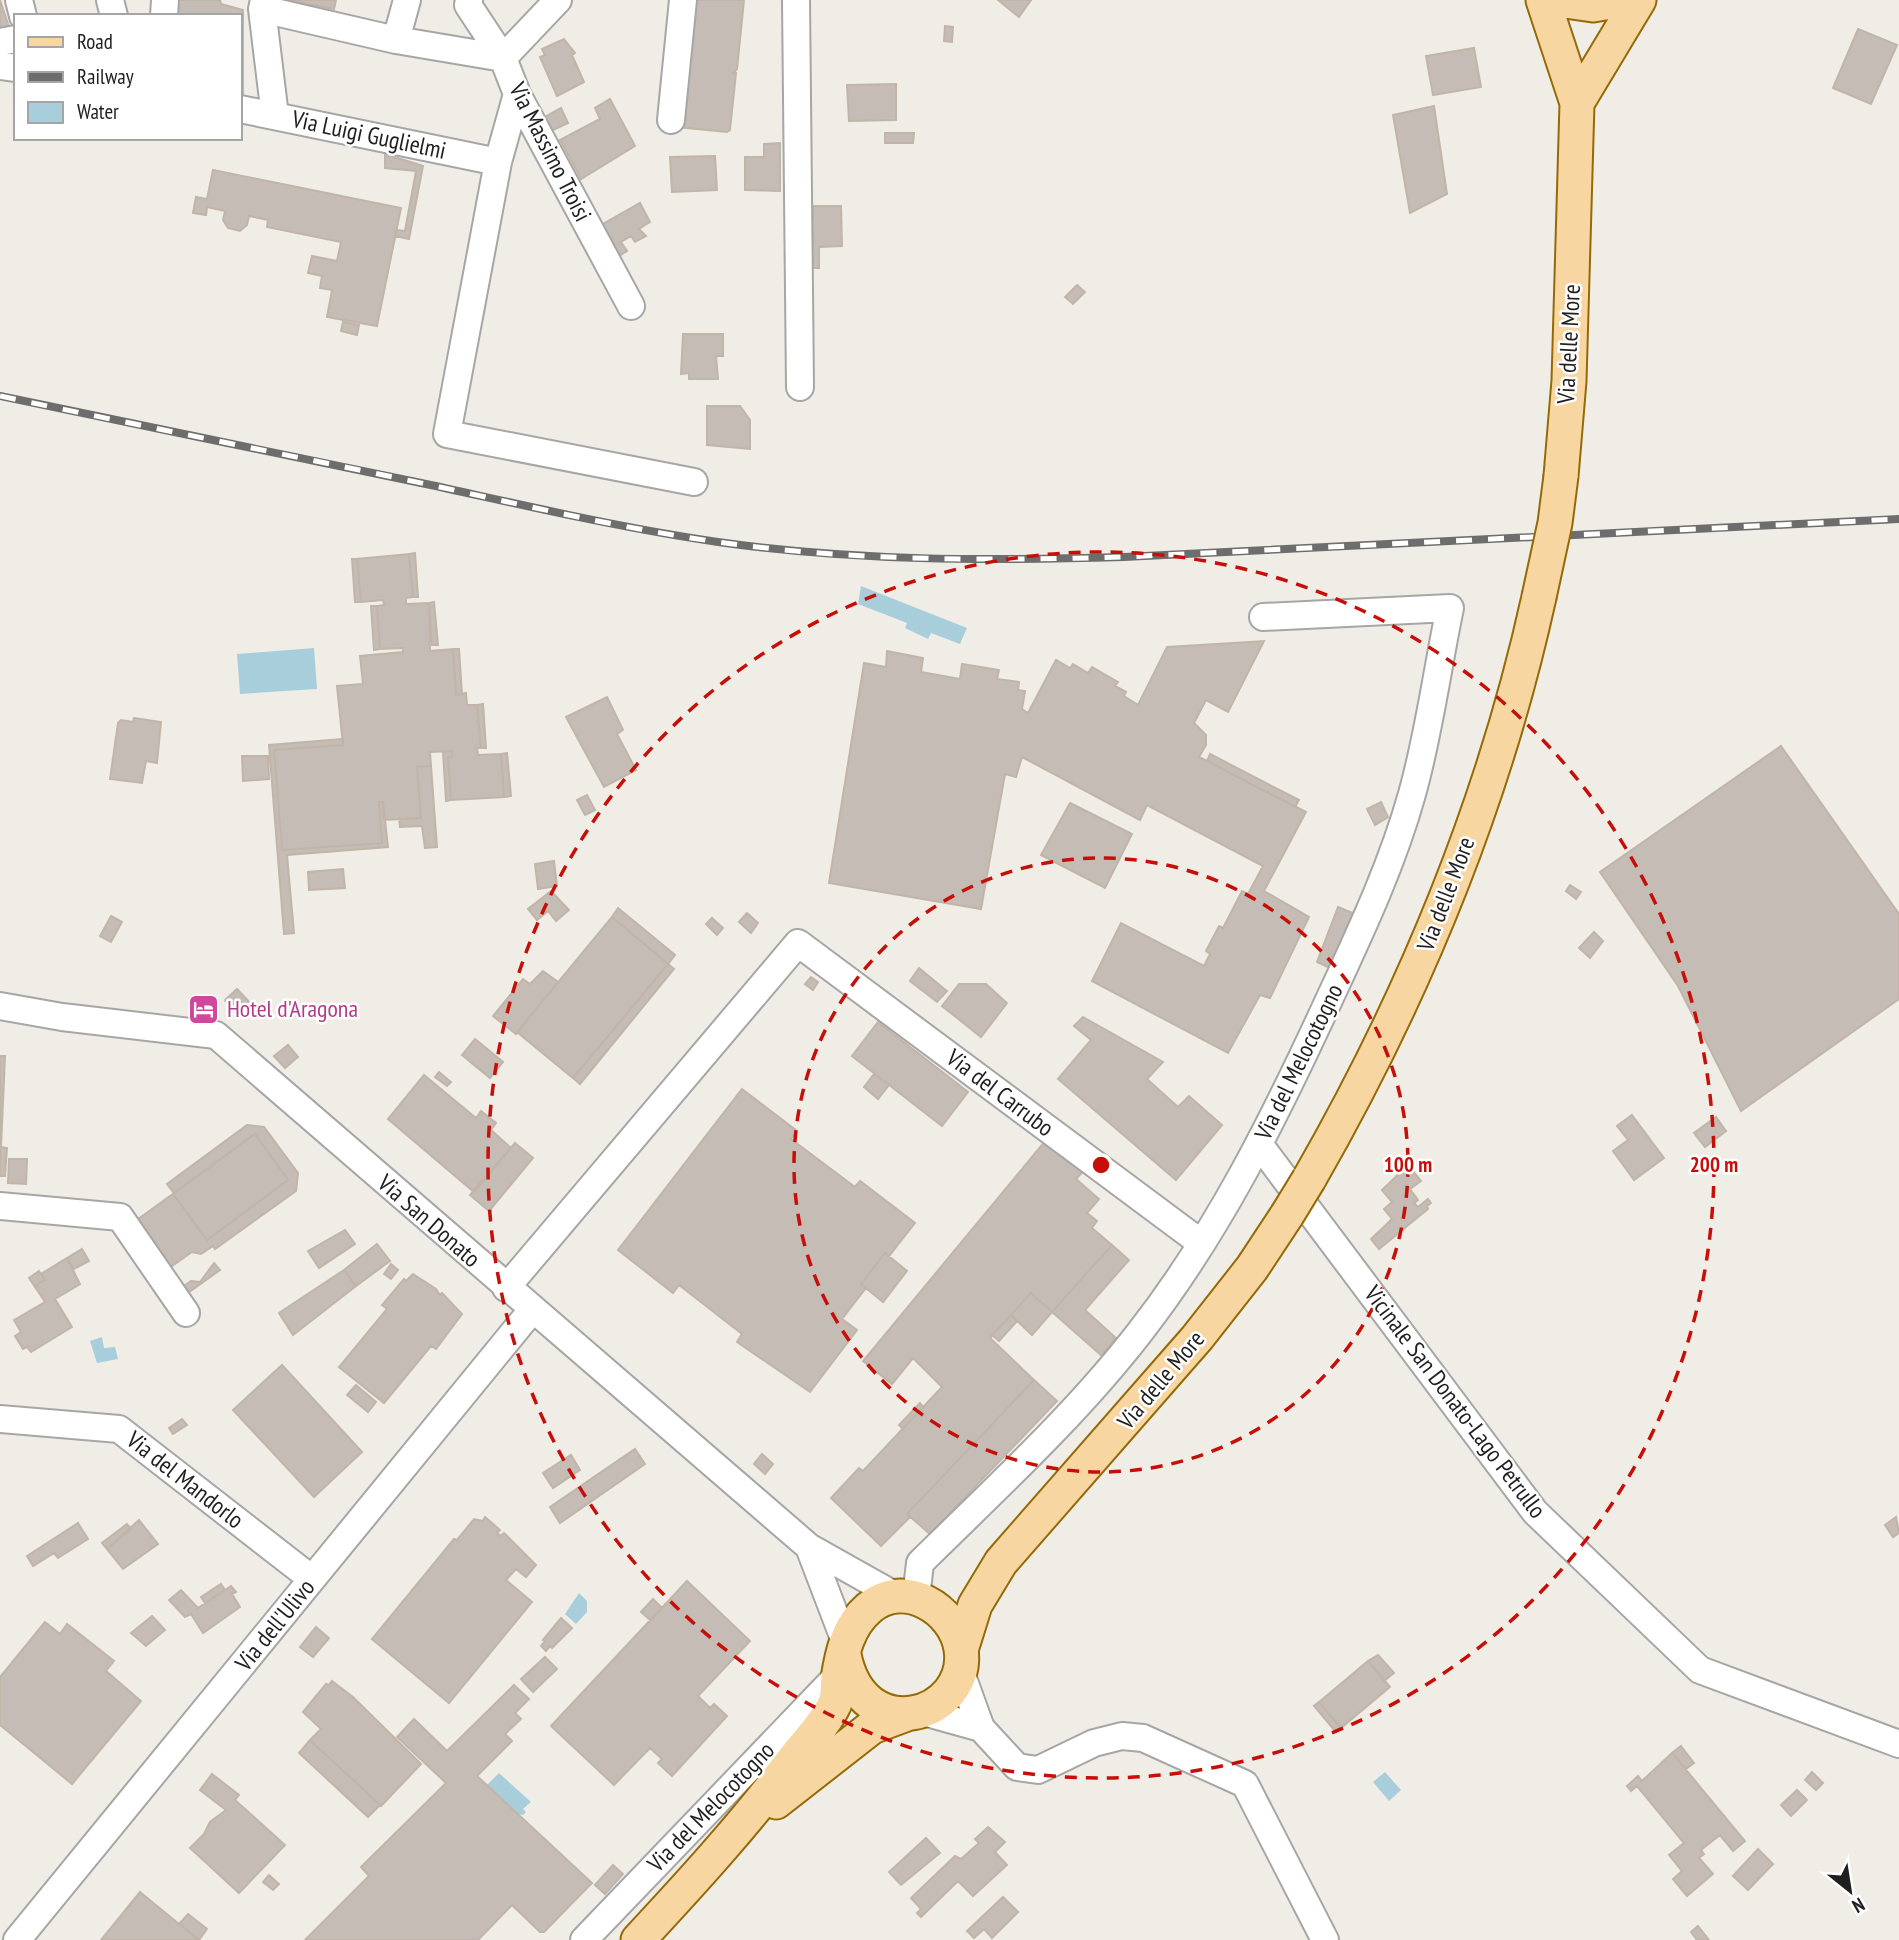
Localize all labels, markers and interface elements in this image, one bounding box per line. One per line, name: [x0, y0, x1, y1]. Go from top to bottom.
legend: [14, 14, 242, 140]
text: Road: [77, 28, 113, 55]
text: Railway: [77, 63, 134, 90]
street label: Via Massimo Troisi: [502, 76, 599, 227]
text: Water: [77, 98, 119, 125]
street label: Via Luigi Guglielmi: [288, 103, 449, 166]
street label: Via delle More: [1550, 283, 1587, 406]
street label: Via delle More: [1409, 832, 1481, 956]
street label: Via del Melocotogno: [1247, 979, 1350, 1146]
hotel icon: Hotel d'Aragona: [187, 992, 221, 1026]
place label: Hotel d'Aragona: [227, 993, 358, 1024]
street label: Via del Carrubo: [940, 1042, 1060, 1143]
text: 100 m: [1384, 1151, 1432, 1178]
text: 200 m: [1690, 1151, 1738, 1178]
centre of rings: [1089, 1153, 1113, 1177]
street label: Via San Donato: [371, 1167, 487, 1274]
street label: Vicinale San Donato-Lago Petrullo: [1357, 1278, 1553, 1524]
street label: Via delle More: [1110, 1324, 1211, 1436]
street label: Via del Mandorlo: [120, 1423, 250, 1535]
street label: Via dell'Ulivo: [227, 1572, 321, 1678]
street label: Via del Melocotogno: [640, 1735, 781, 1879]
north arrow: [1815, 1856, 1885, 1926]
text: N: [1848, 1893, 1869, 1919]

